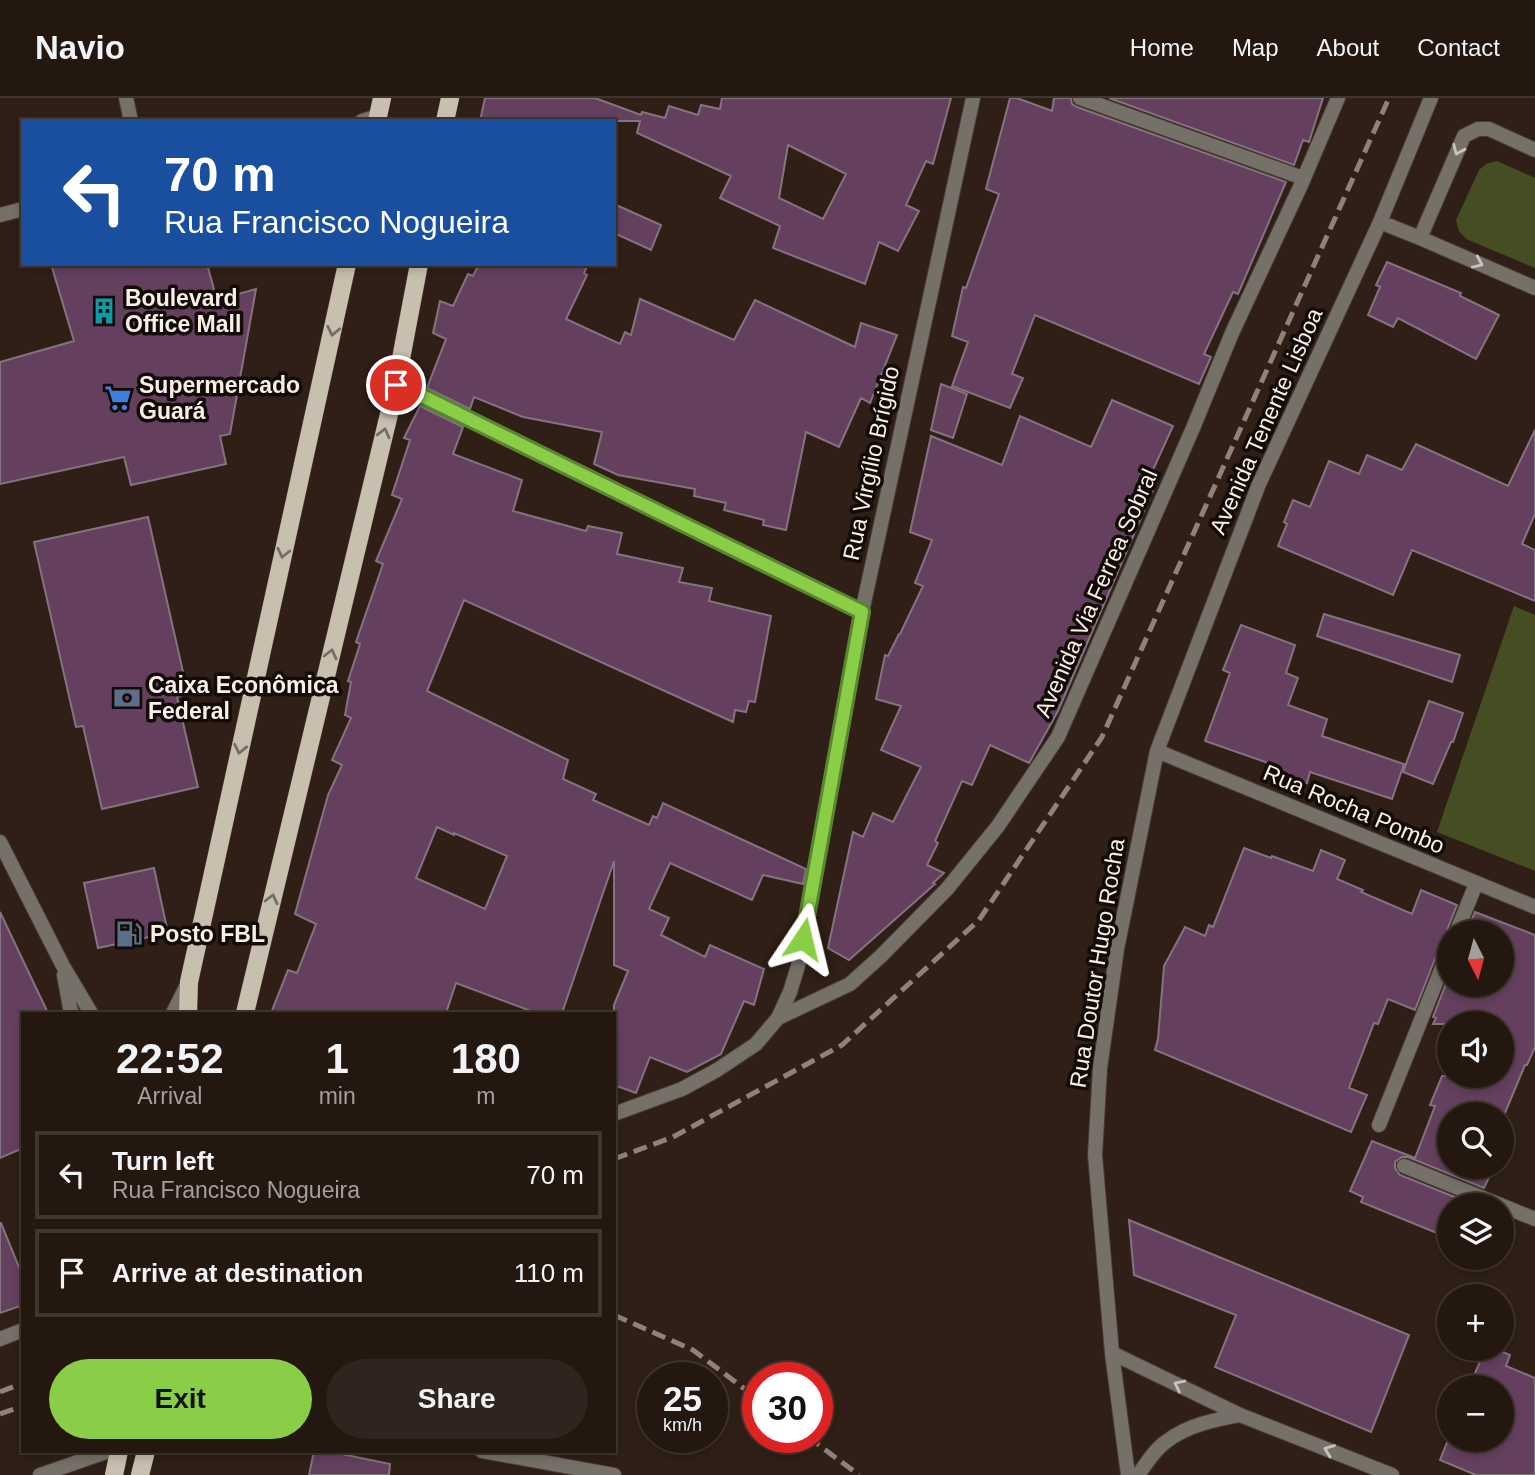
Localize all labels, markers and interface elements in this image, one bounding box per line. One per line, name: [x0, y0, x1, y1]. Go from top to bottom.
text: Navio: [35, 29, 125, 66]
text: Home: [1130, 34, 1194, 61]
text: Map: [1232, 34, 1279, 61]
text: About: [1317, 34, 1379, 61]
text: Contact: [1417, 34, 1500, 61]
one-way arrow: [1452, 143, 1466, 155]
icon: left: [49, 147, 140, 238]
text: 70 m: [164, 147, 276, 201]
text: Rua Francisco Nogueira: [164, 204, 509, 240]
one-way arrow: [1470, 255, 1483, 269]
place label: Boulevard Office Mall: [125, 285, 241, 337]
building icon: Boulevard Office Mall: [89, 296, 119, 326]
street label: Avenida Tenente Lisboa: [1204, 304, 1328, 538]
one-way arrow: [327, 325, 342, 337]
pin: [366, 355, 426, 415]
street label: Rua Virgílio Brígido: [838, 364, 904, 562]
icon: arrive: [377, 366, 415, 404]
place label: Supermercado Guará: [139, 372, 300, 424]
supermarket icon: Supermercado Guará: [103, 383, 133, 413]
one-way arrow: [376, 427, 391, 439]
street label: Avenida Via Ferrea Sobral: [1029, 465, 1163, 721]
one-way arrow: [277, 547, 291, 559]
one-way arrow: [323, 648, 337, 660]
place label: Caixa Econômica Federal: [148, 672, 339, 724]
bank icon: Caixa Econômica Federal: [112, 683, 142, 713]
one-way arrow: [233, 743, 248, 755]
street label: Rua Rocha Pombo: [1259, 759, 1449, 859]
street label: Rua Doutor Hugo Rocha: [1064, 836, 1130, 1089]
one-way arrow: [264, 893, 278, 905]
position arrow: [766, 902, 840, 976]
fuel station icon: Posto FBL: [114, 919, 144, 949]
north arrow: [1437, 920, 1514, 998]
map controls: [1437, 920, 1514, 1452]
place label: Posto FBL: [150, 921, 265, 947]
button: sound: [1437, 1011, 1514, 1088]
text: 22:52: [116, 1035, 224, 1082]
text: 1: [325, 1035, 349, 1082]
text: 180: [451, 1035, 521, 1082]
text: Arrival: [137, 1083, 202, 1109]
text: min: [319, 1083, 356, 1109]
text: m: [476, 1083, 495, 1109]
button: search: [1437, 1102, 1514, 1179]
text: Turn left: [112, 1146, 214, 1176]
icon: left: [53, 1156, 91, 1194]
text: 70 m: [526, 1160, 584, 1190]
text: Rua Francisco Nogueira: [112, 1177, 360, 1203]
button: layers: [1437, 1193, 1514, 1270]
icon: arrive: [53, 1254, 91, 1292]
text: Arrive at destination: [112, 1258, 363, 1288]
text: 110 m: [514, 1258, 584, 1288]
button: +: [1437, 1284, 1514, 1361]
button: Exit: [49, 1359, 312, 1439]
button: Share: [326, 1359, 588, 1439]
speed limit sign: 30: [742, 1362, 833, 1453]
button: −: [1437, 1375, 1514, 1452]
text: 25: [663, 1379, 702, 1418]
one-way arrow: [1174, 1380, 1186, 1394]
text: km/h: [663, 1415, 702, 1435]
one-way arrow: [1323, 1444, 1336, 1458]

